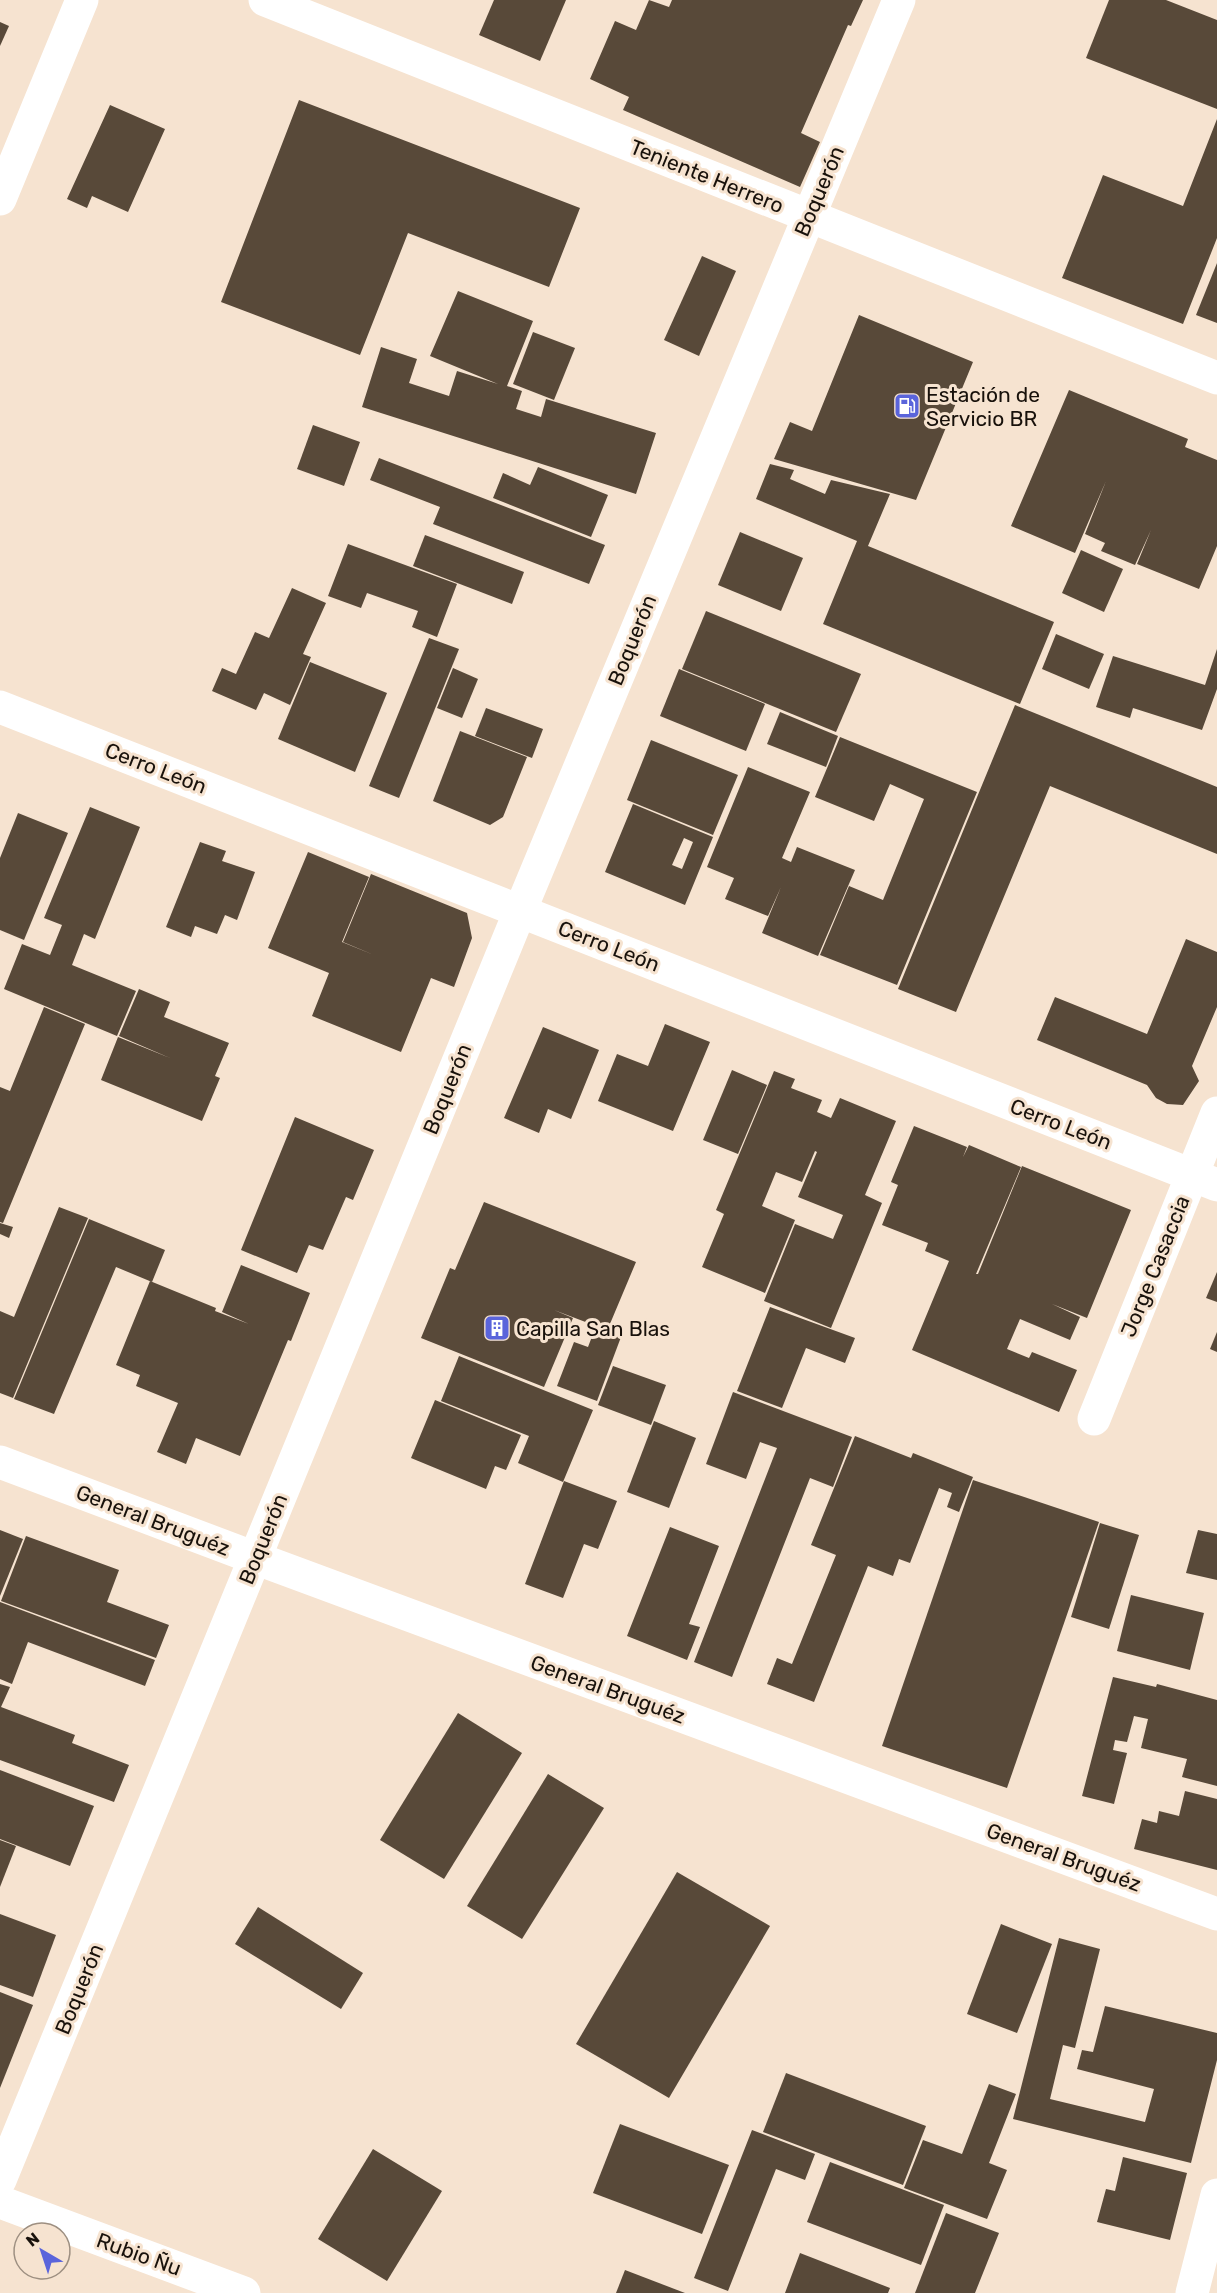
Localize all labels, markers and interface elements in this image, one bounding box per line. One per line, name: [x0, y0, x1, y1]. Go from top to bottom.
street label: Teniente Herrero: [627, 134, 787, 218]
street label: Boquerón: [789, 142, 849, 240]
place label: Estación de Servicio BR: [926, 382, 1040, 431]
fuel station icon: Estación de Servicio BR: [892, 391, 922, 421]
street label: Boquerón: [603, 591, 661, 689]
street label: Cerro León: [102, 737, 210, 799]
street label: Cerro León: [555, 915, 663, 977]
street label: Boquerón: [418, 1040, 476, 1138]
street label: Cerro León: [1007, 1093, 1115, 1155]
street label: Jorge Casaccia: [1115, 1192, 1195, 1340]
building icon: Capilla San Blas: [482, 1313, 512, 1343]
place label: Capilla San Blas: [516, 1316, 670, 1341]
street label: General Bruguéz: [73, 1479, 233, 1561]
street label: Boquerón: [234, 1490, 292, 1588]
street label: General Bruguéz: [527, 1649, 689, 1729]
street label: General Bruguéz: [983, 1817, 1145, 1897]
street label: Boquerón: [50, 1940, 108, 2038]
north arrow: [12, 2221, 72, 2281]
street label: Rubio Ñu: [93, 2227, 185, 2281]
text: N: [22, 2229, 43, 2251]

